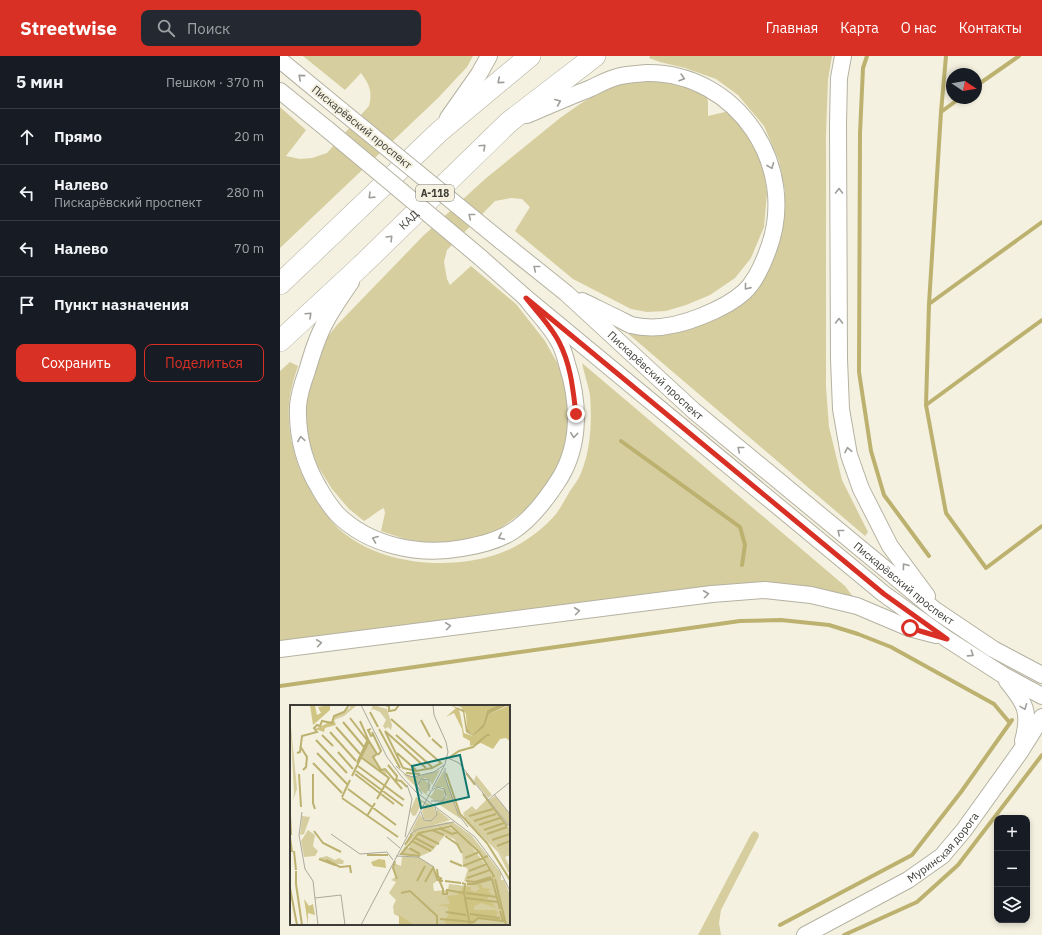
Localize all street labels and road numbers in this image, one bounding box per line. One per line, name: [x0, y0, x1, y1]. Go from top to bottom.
street label: Пискарёвский проспект: [309, 82, 415, 172]
road number: А-118: [416, 185, 454, 201]
street label: КАД: [396, 207, 422, 232]
street label: Пискарёвский проспект: [605, 328, 706, 423]
street label: Пискарёвский проспект: [851, 539, 957, 628]
street label: Муринская дорога: [904, 809, 982, 885]

